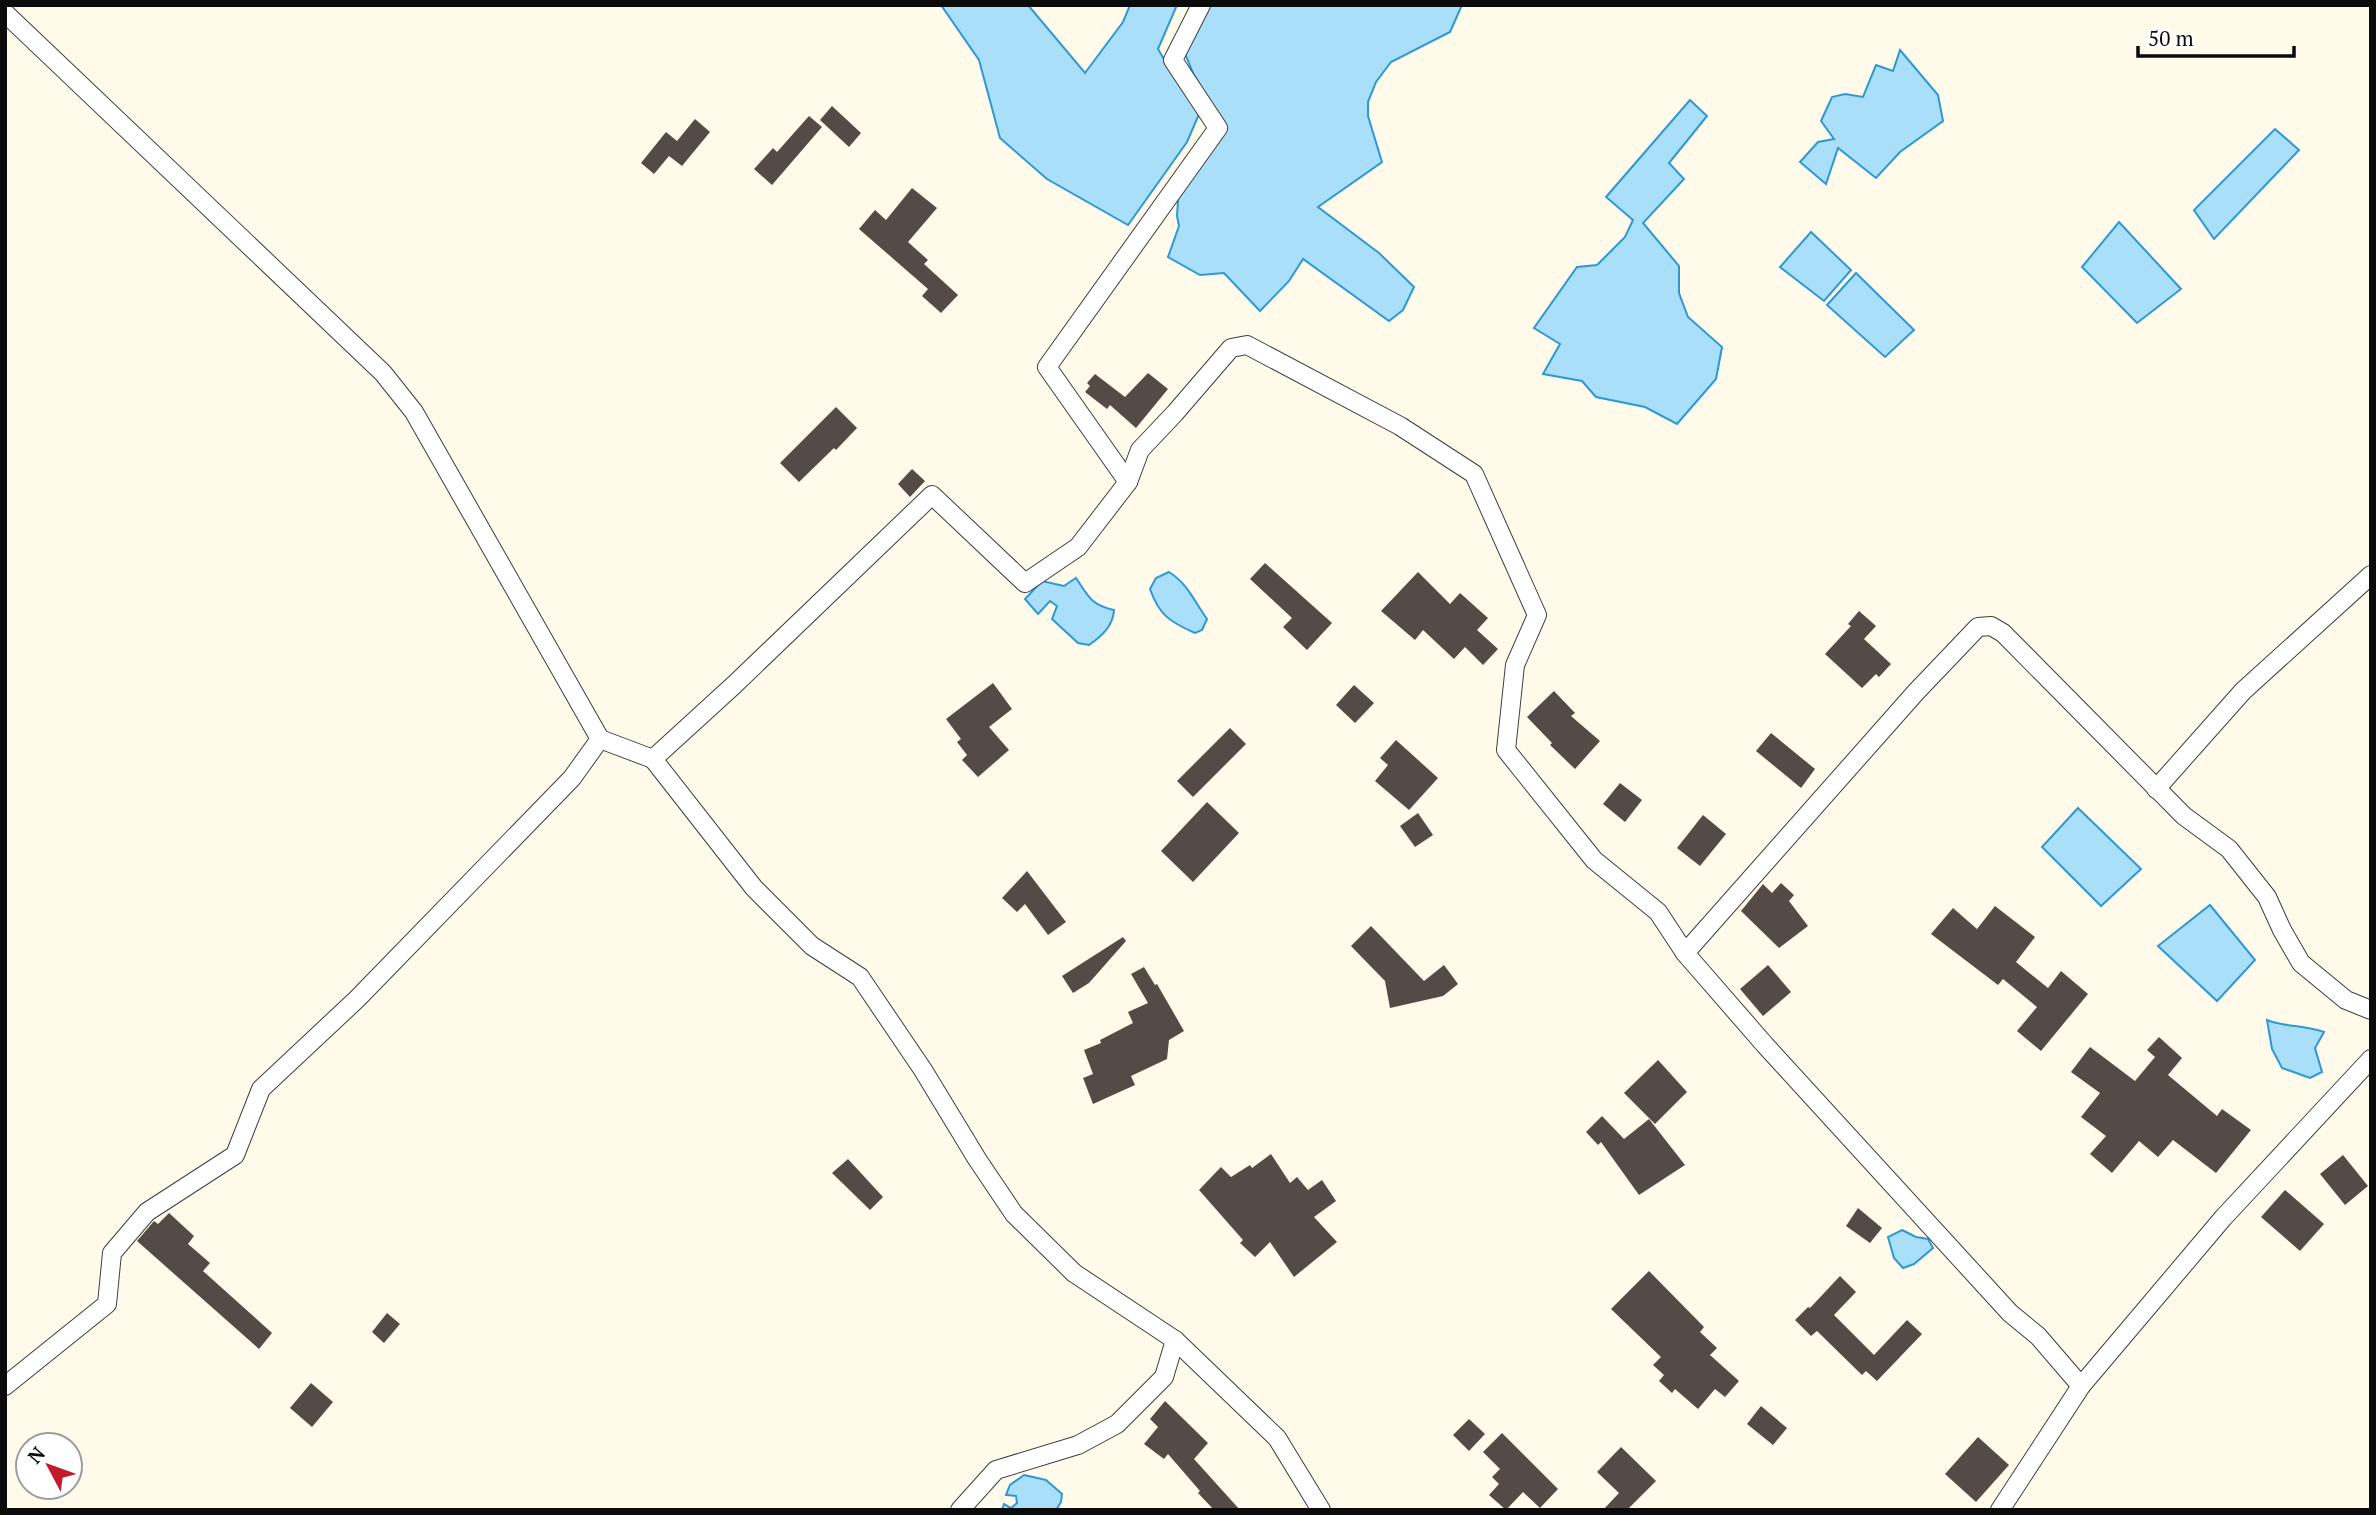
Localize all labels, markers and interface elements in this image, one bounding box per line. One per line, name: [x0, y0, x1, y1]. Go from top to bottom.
scale bar: [2138, 14, 2294, 58]
text: 50 m: [2148, 24, 2194, 52]
north arrow: [14, 1431, 84, 1501]
text: N: [22, 1440, 50, 1468]

